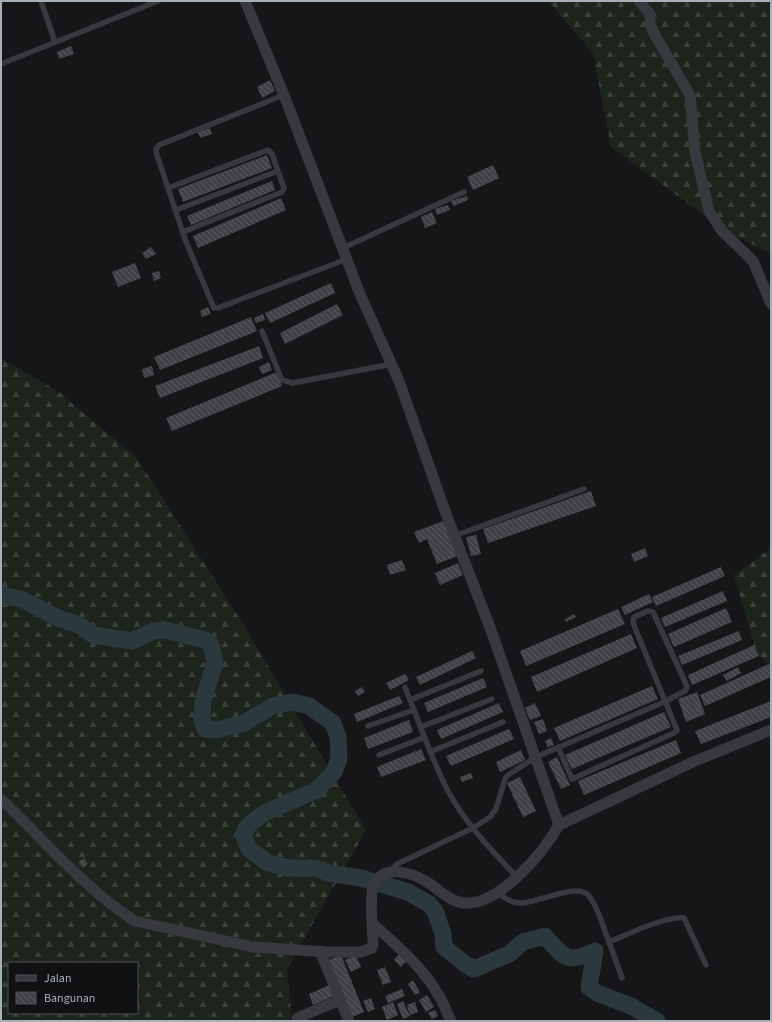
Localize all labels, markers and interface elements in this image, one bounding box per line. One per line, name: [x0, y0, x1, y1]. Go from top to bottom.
legend: [8, 962, 138, 1014]
text: Jalan: [44, 970, 71, 987]
text: Bangunan: [44, 990, 95, 1007]

